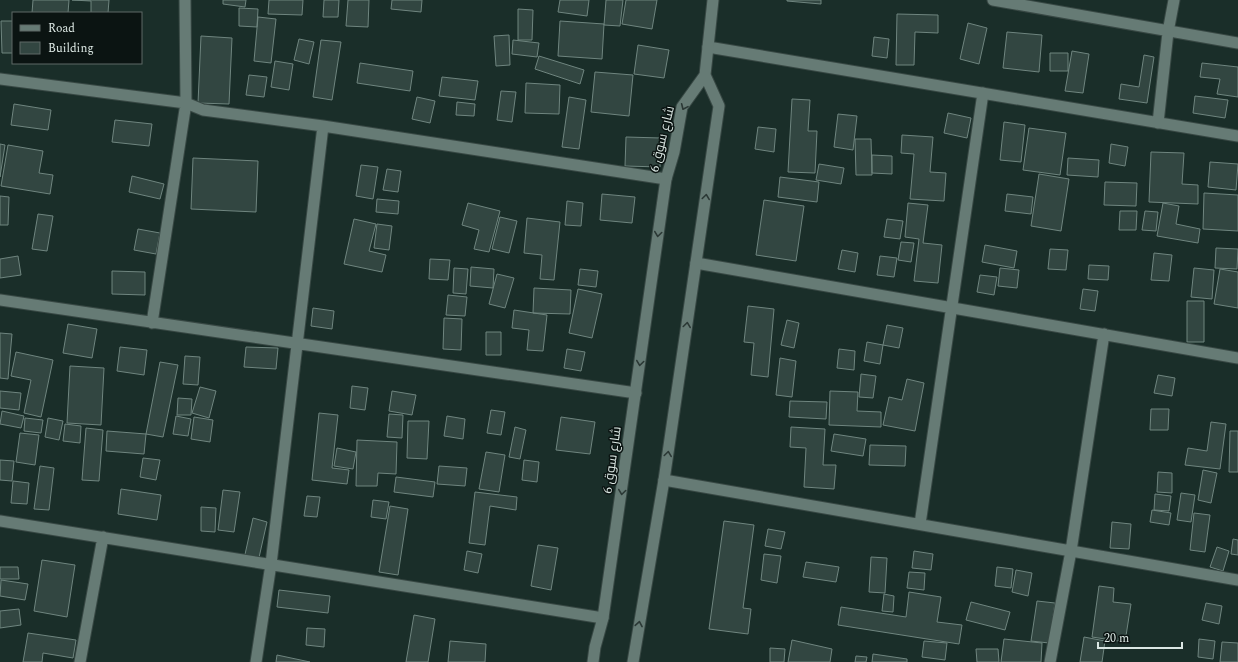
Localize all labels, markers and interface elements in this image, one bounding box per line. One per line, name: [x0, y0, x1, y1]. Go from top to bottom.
legend: [12, 12, 142, 64]
text: Road: [48, 19, 75, 38]
text: Building: [48, 39, 94, 58]
street label: شارع سوق 6: [644, 104, 680, 174]
one-way arrow: [680, 104, 688, 111]
one-way arrow: [701, 194, 710, 200]
one-way arrow: [654, 231, 663, 237]
one-way arrow: [682, 322, 691, 328]
one-way arrow: [636, 360, 645, 366]
street label: شارع سوق 6: [597, 425, 627, 495]
one-way arrow: [663, 451, 672, 457]
one-way arrow: [618, 489, 627, 495]
one-way arrow: [635, 620, 643, 627]
scale bar: [1098, 624, 1182, 650]
text: 20 m: [1104, 629, 1129, 648]

